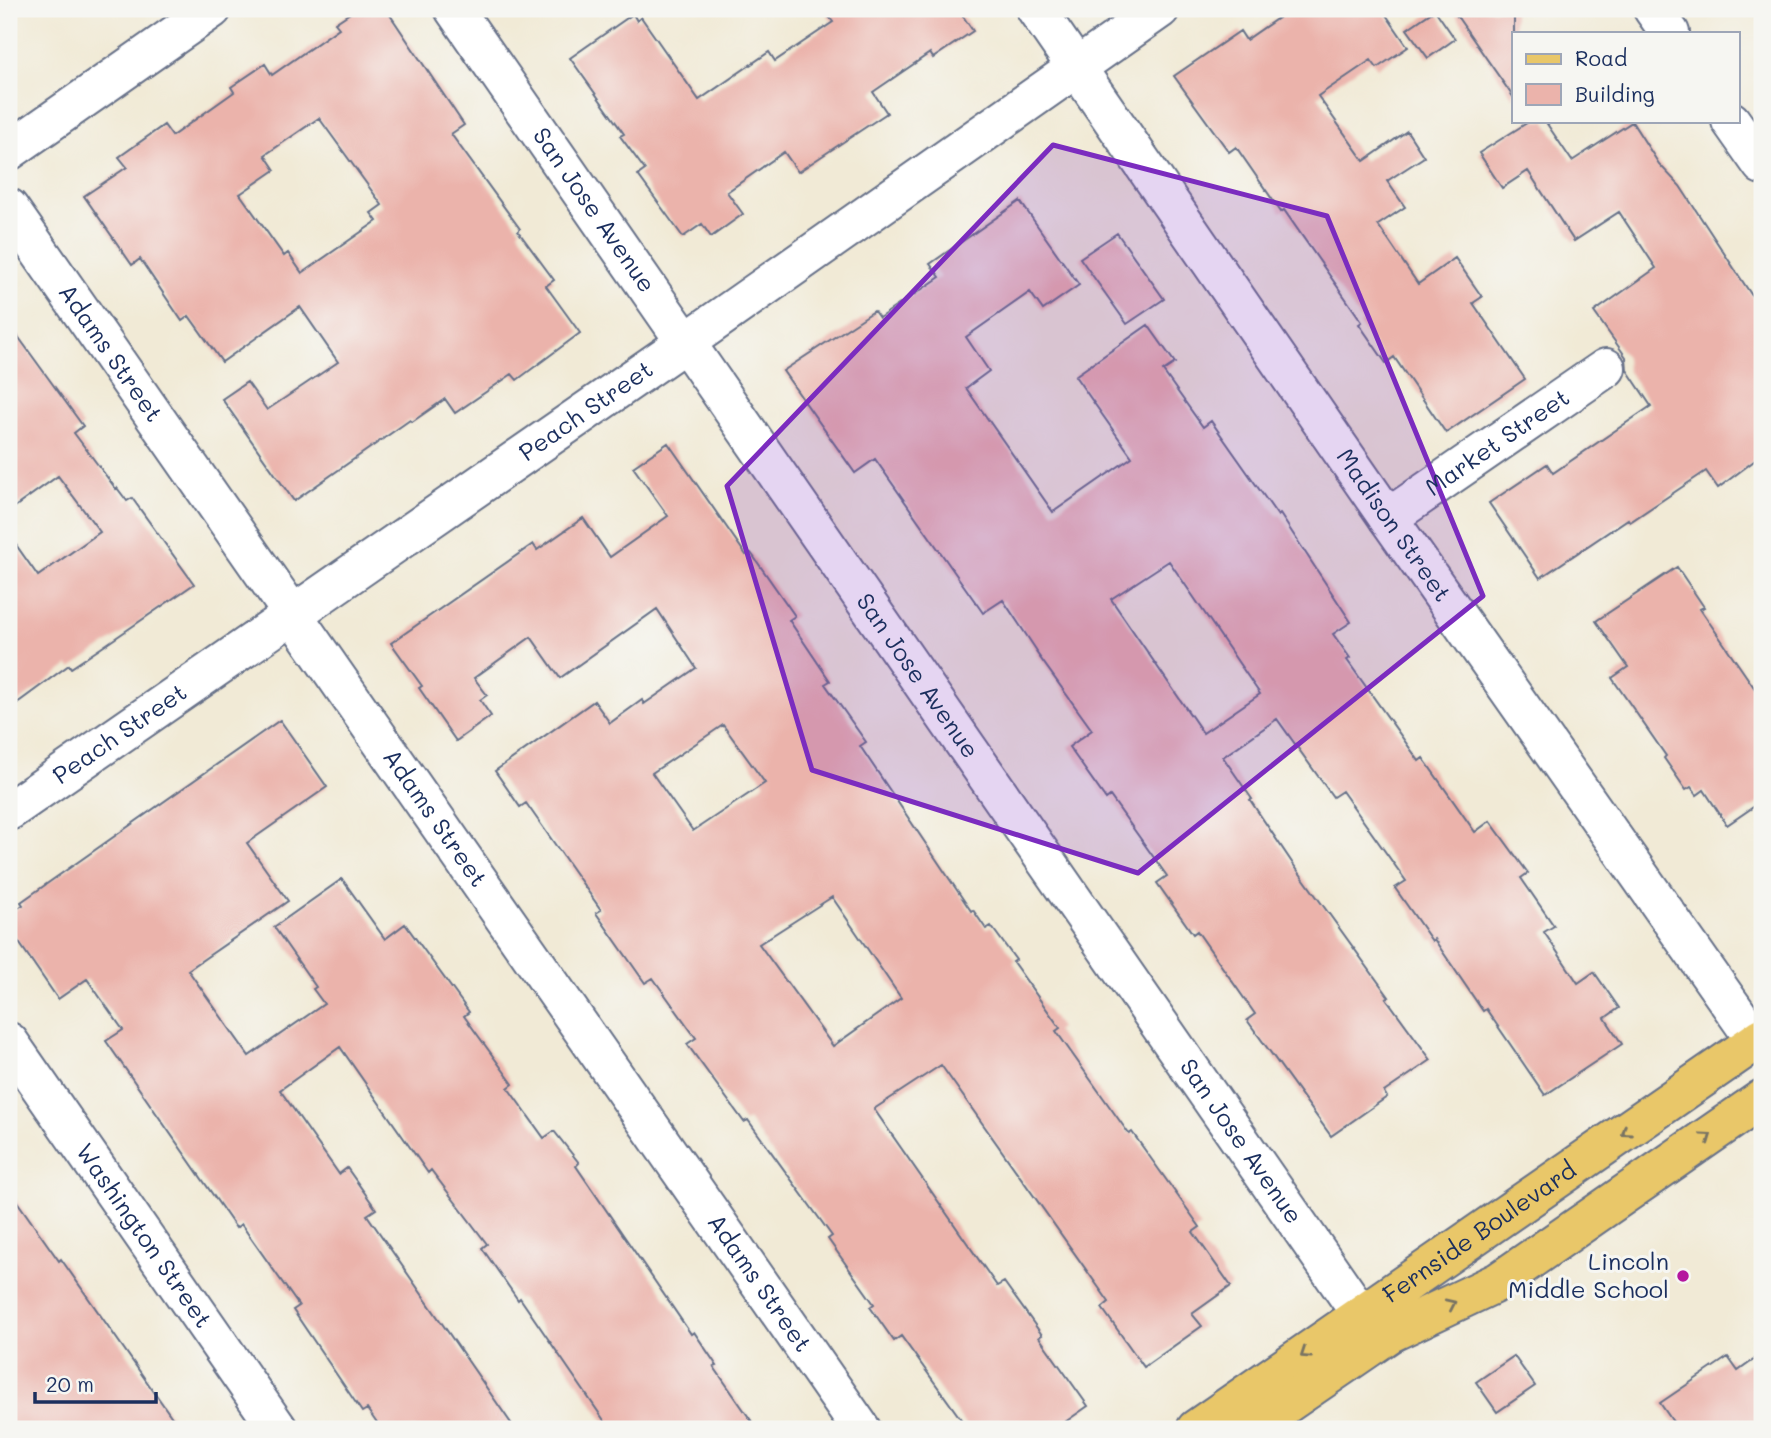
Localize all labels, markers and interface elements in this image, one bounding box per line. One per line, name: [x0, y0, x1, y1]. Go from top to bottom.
legend: [1512, 32, 1740, 122]
text: Road: [1575, 44, 1627, 71]
text: Building: [1575, 80, 1655, 107]
street label: San Jose Avenue: [527, 121, 663, 298]
street label: Adams Street: [53, 277, 170, 427]
street label: Peach Street: [512, 353, 658, 467]
street label: Market Street: [1419, 381, 1575, 502]
street label: Madison Street: [1330, 442, 1459, 607]
street label: San Jose Avenue: [850, 586, 987, 764]
street label: Peach Street: [46, 676, 192, 790]
street label: Adams Street: [377, 742, 495, 892]
street label: San Jose Avenue: [1174, 1052, 1310, 1229]
one-way arrow: [1621, 1124, 1634, 1136]
one-way arrow: [1699, 1133, 1712, 1145]
street label: Washington Street: [70, 1137, 220, 1333]
street label: Fernside Boulevard: [1376, 1154, 1582, 1309]
street label: Adams Street: [701, 1207, 819, 1357]
place label: Lincoln Middle School: [1508, 1245, 1669, 1304]
marker: Lincoln Middle School: [1675, 1268, 1691, 1284]
one-way arrow: [1444, 1298, 1456, 1312]
one-way arrow: [1300, 1346, 1313, 1358]
scale bar: [35, 1361, 156, 1405]
text: 20 m: [46, 1370, 94, 1397]

